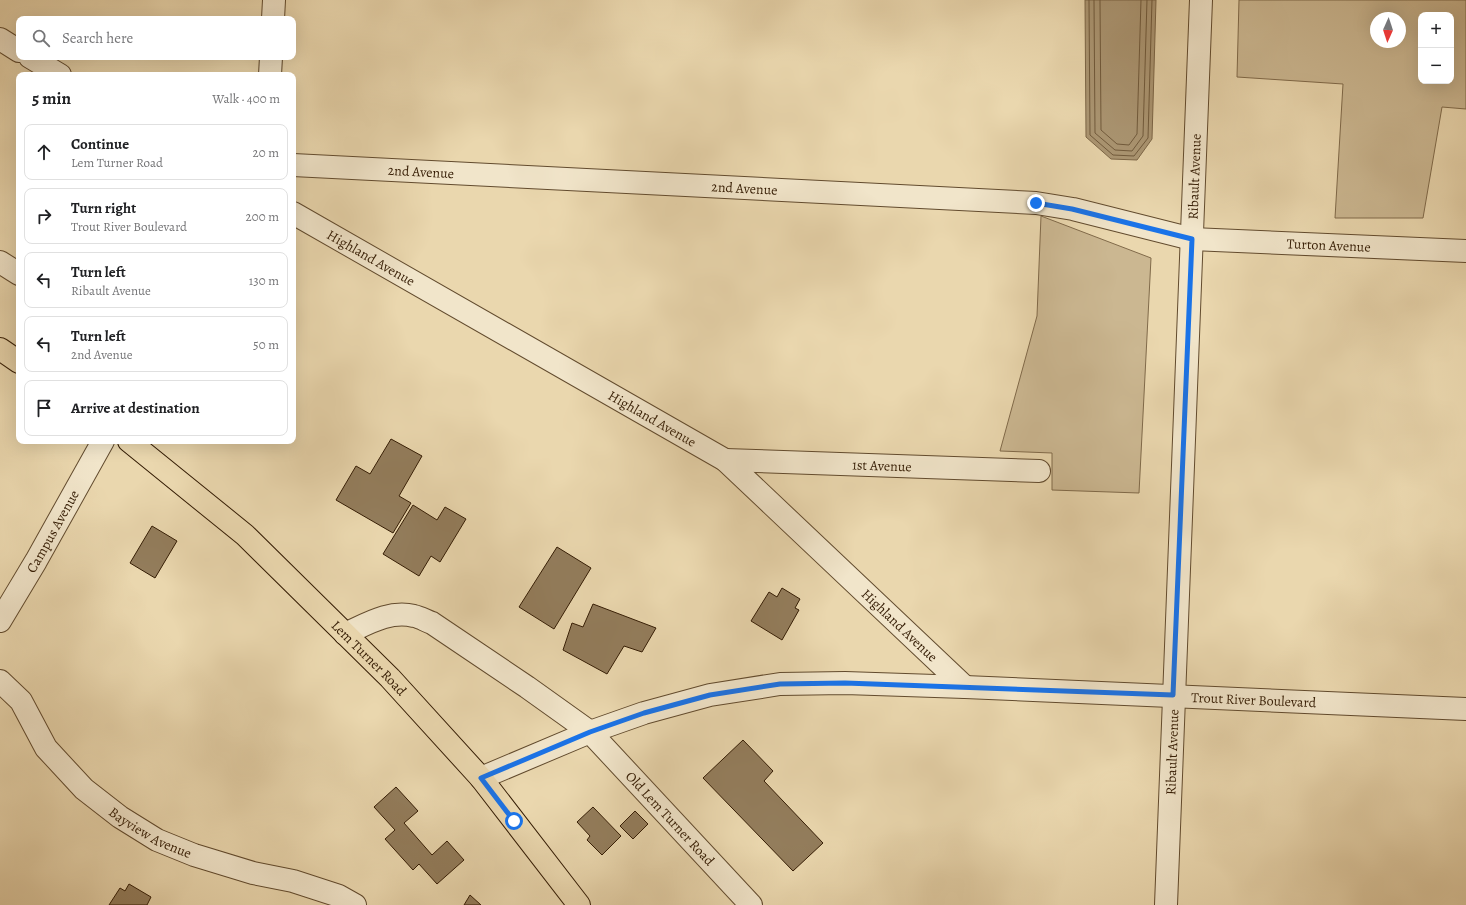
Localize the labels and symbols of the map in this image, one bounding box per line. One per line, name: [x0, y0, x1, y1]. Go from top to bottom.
north arrow: [1370, 12, 1406, 48]
street label: Ribault Avenue: [1183, 133, 1205, 220]
street label: 2nd Avenue: [387, 160, 454, 183]
street label: 2nd Avenue: [711, 177, 778, 199]
route end: [1027, 194, 1045, 212]
street label: Highland Avenue: [324, 225, 419, 290]
street label: Turton Avenue: [1286, 234, 1371, 256]
street label: Highland Avenue: [605, 386, 700, 451]
street label: 1st Avenue: [852, 455, 912, 476]
street label: Campus Avenue: [22, 486, 83, 576]
street label: Highland Avenue: [857, 584, 942, 666]
street label: Lem Turner Road: [327, 616, 411, 700]
street label: Trout River Boulevard: [1191, 687, 1317, 712]
street label: Ribault Avenue: [1161, 709, 1183, 796]
street label: Old Lem Turner Road: [622, 767, 719, 870]
street label: Bayview Avenue: [105, 802, 194, 863]
route start: [505, 812, 523, 830]

